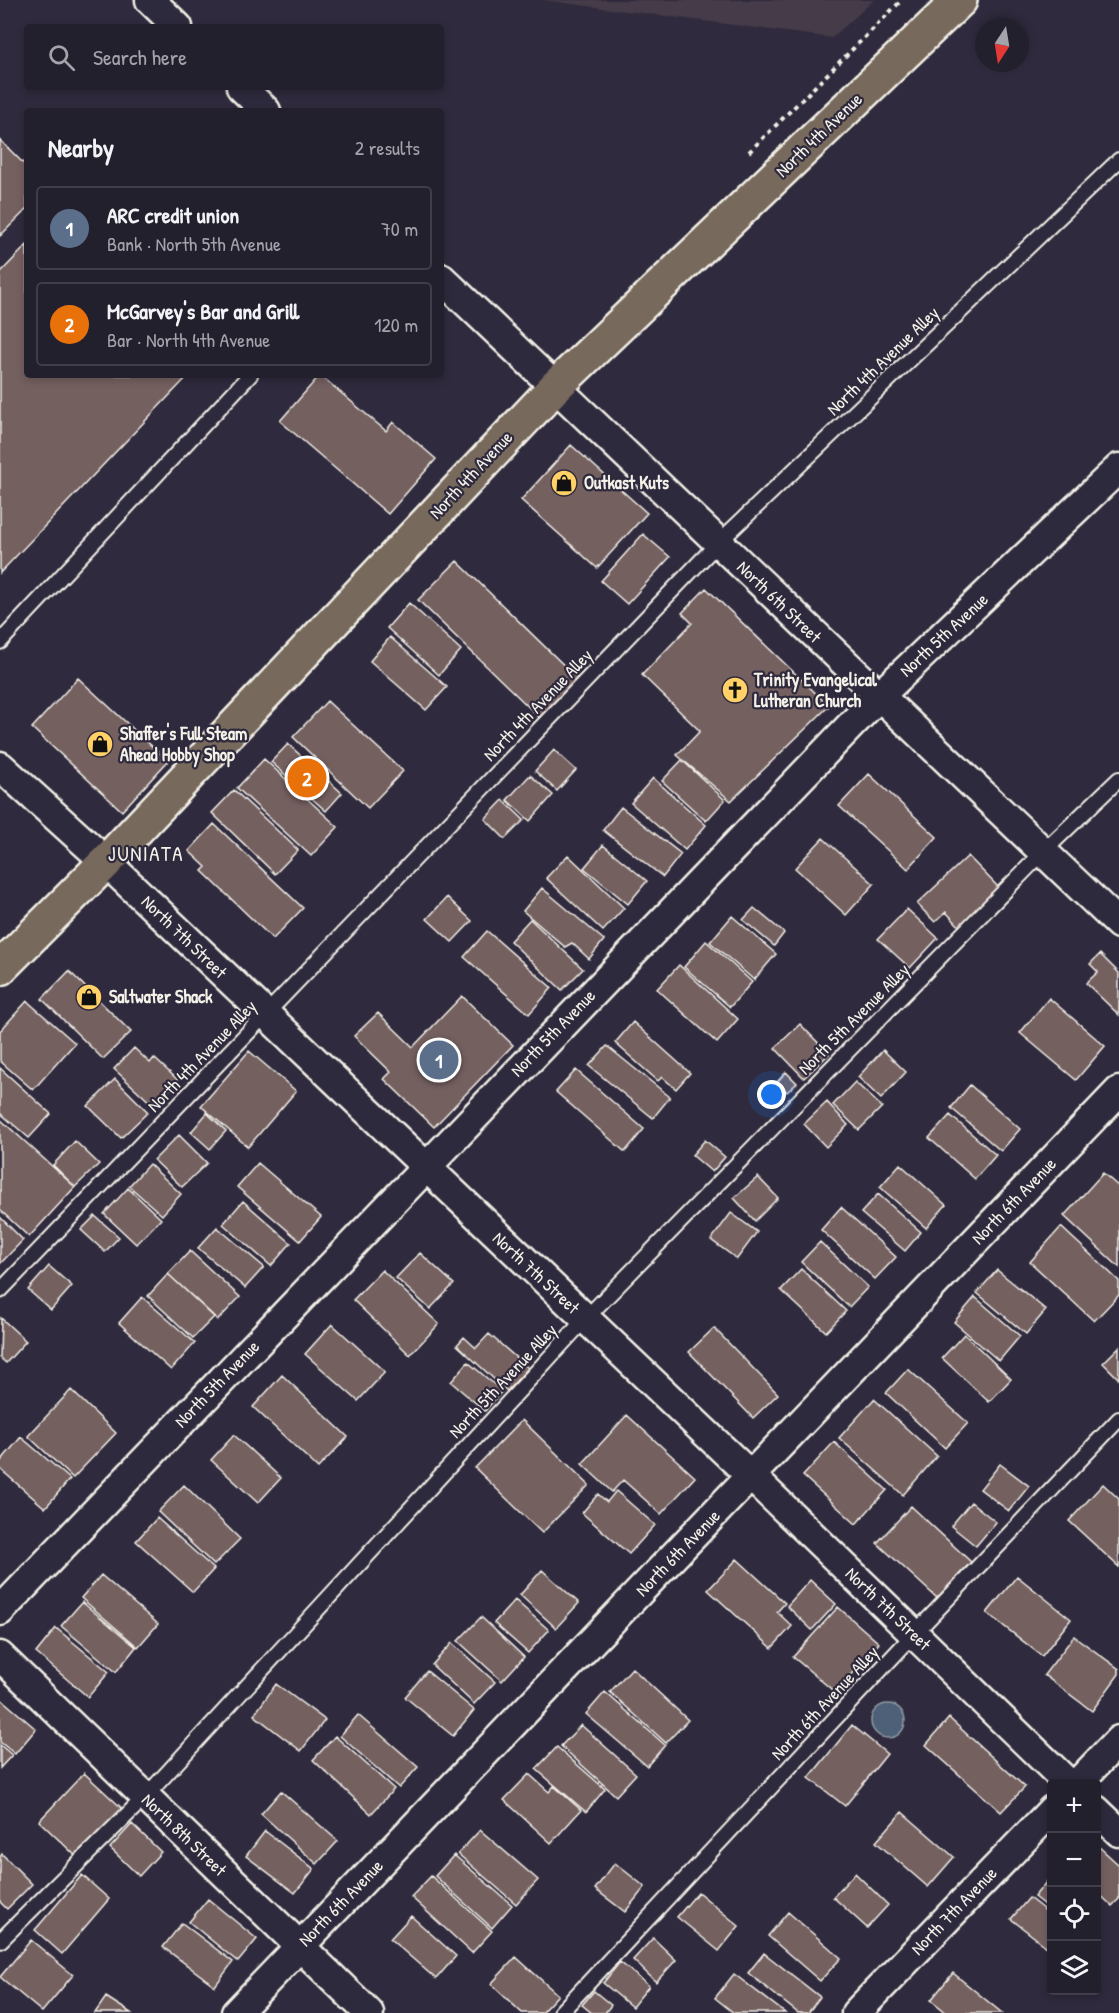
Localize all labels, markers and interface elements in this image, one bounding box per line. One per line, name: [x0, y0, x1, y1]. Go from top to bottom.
north arrow: [975, 18, 1029, 72]
search box: [24, 24, 444, 90]
icon: search: [45, 41, 78, 74]
text: Search here: [93, 42, 187, 72]
street label: North 4th Avenue: [770, 87, 868, 183]
text: Nearby: [48, 130, 114, 165]
text: 2 results: [355, 134, 420, 161]
text: ARC credit union: [107, 200, 239, 230]
text: 1: [66, 215, 73, 242]
text: 70 m: [381, 215, 418, 242]
text: Bank · North 5th Avenue: [107, 230, 281, 257]
text: McGarvey's Bar and Grill: [107, 296, 299, 326]
street label: North 4th Avenue Alley: [821, 300, 945, 421]
text: 2: [65, 311, 74, 338]
text: 120 m: [374, 311, 418, 338]
text: Bar · North 4th Avenue: [107, 326, 270, 353]
street label: North 4th Avenue: [423, 425, 518, 524]
shop icon: Outkast Kuts: [549, 468, 579, 498]
place label: Outkast Kuts: [584, 470, 669, 495]
street label: North 6th Street: [732, 555, 828, 649]
street label: North 5th Avenue: [894, 587, 993, 682]
street label: North 4th Avenue Alley: [477, 643, 598, 766]
place label: Trinity Evangelical Lutheran Church: [753, 667, 878, 713]
church icon: Trinity Evangelical Lutheran Church: [720, 675, 750, 705]
place label: Shaffer's Full Steam Ahead Hobby Shop: [120, 721, 247, 768]
shop icon: Shaffer's Full Steam Ahead Hobby Shop: [85, 729, 115, 759]
pin: 2: [288, 756, 326, 800]
district label: JUNIATA: [108, 839, 184, 868]
street label: North 7th Street: [136, 889, 233, 985]
street label: North 5th Avenue Alley: [792, 957, 915, 1080]
shop icon: Saltwater Shack: [74, 982, 104, 1012]
street label: North 5th Avenue: [504, 983, 601, 1082]
place label: Saltwater Shack: [109, 984, 213, 1009]
street label: North 4th Avenue Alley: [141, 994, 262, 1117]
pin: 1: [420, 1038, 458, 1082]
your location: [757, 1080, 786, 1109]
street label: North 6th Avenue: [966, 1152, 1062, 1250]
street label: North 7th Street: [487, 1226, 586, 1320]
street label: North 5th Avenue Alley: [443, 1318, 563, 1443]
street label: North 5th Avenue: [168, 1334, 265, 1433]
street label: North 6th Avenue: [630, 1504, 726, 1602]
street label: North 7th Street: [840, 1561, 937, 1657]
street label: North 6th Avenue Alley: [765, 1640, 884, 1765]
map controls: [1047, 1779, 1101, 1995]
button: +: [1047, 1779, 1101, 1833]
street label: North 8th Street: [136, 1788, 233, 1882]
button: −: [1047, 1833, 1101, 1887]
street label: North 6th Avenue: [293, 1854, 389, 1952]
street label: North 7th Avenue: [905, 1861, 1002, 1960]
button: locate: [1047, 1887, 1101, 1941]
button: layers: [1047, 1941, 1101, 1995]

